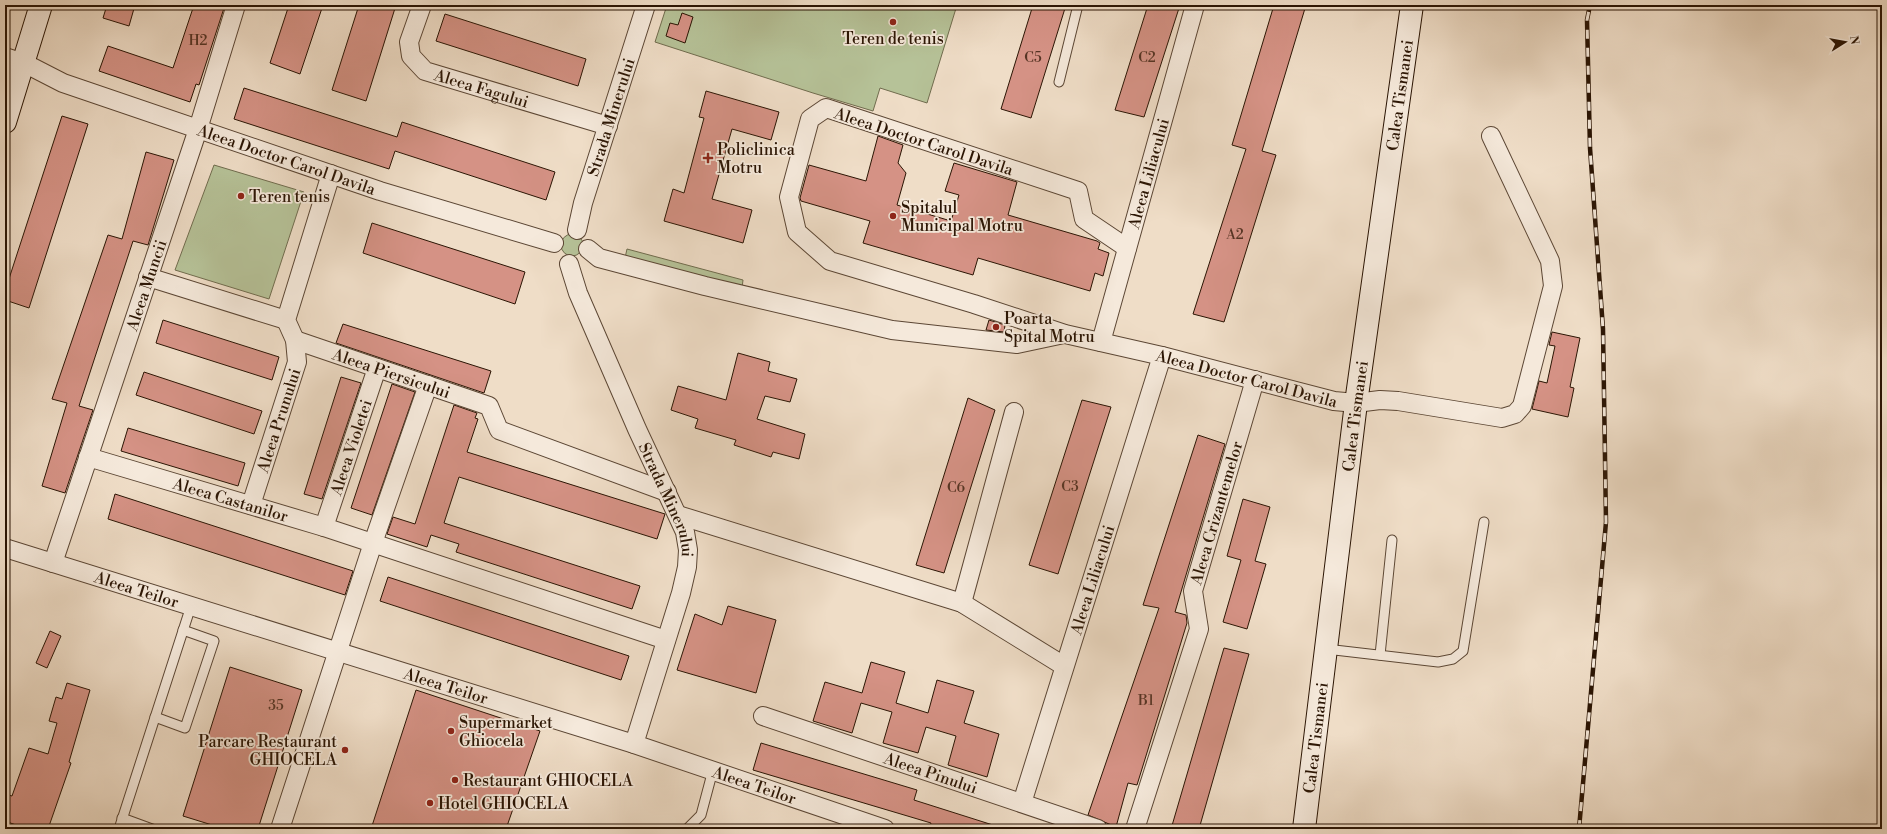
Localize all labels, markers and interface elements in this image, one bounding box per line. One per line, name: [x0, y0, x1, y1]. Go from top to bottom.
marker: Teren de tenis: [888, 17, 898, 27]
north arrow: [1825, 22, 1865, 62]
place label: Teren de tenis: [842, 29, 944, 49]
house number: H2: [188, 32, 208, 50]
text: N: [1846, 35, 1862, 46]
street label: Calea Tismanei: [1383, 39, 1418, 152]
house number: C5: [1024, 49, 1042, 67]
house number: C2: [1138, 49, 1156, 67]
street label: Strada Minerului: [583, 56, 640, 179]
street label: Aleea Fagului: [431, 65, 531, 113]
street label: Aleea Doctor Carol Davila: [831, 103, 1016, 181]
street label: Aleea Liliacului: [1124, 116, 1174, 232]
street label: Aleea Doctor Carol Davila: [194, 120, 379, 200]
place label: Policlinica Motru: [717, 140, 796, 178]
marker: Policlinica Motru: [702, 152, 714, 164]
place label: Teren tenis: [249, 187, 330, 207]
marker: Teren tenis: [236, 191, 246, 201]
place label: Spitalul Municipal Motru: [901, 198, 1023, 236]
marker: Spitalul Municipal Motru: [888, 211, 898, 221]
house number: A2: [1225, 226, 1244, 244]
street label: Aleea Muncii: [122, 237, 171, 334]
place label: Poarta Spital Motru: [1004, 309, 1095, 347]
marker: Poarta Spital Motru: [991, 322, 1001, 332]
street label: Aleea Piersicului: [329, 344, 453, 403]
street label: Aleea Doctor Carol Davila: [1153, 346, 1340, 413]
street label: Calea Tismanei: [1339, 359, 1373, 473]
street label: Aleea Prunului: [253, 366, 305, 476]
street label: Aleea Violetei: [326, 397, 377, 499]
street label: Aleea Crizantemelor: [1186, 439, 1248, 588]
street label: Strada Minerului: [634, 440, 697, 558]
street label: Aleea Castanilor: [170, 474, 291, 527]
house number: C3: [1061, 478, 1079, 496]
house number: C6: [947, 479, 966, 497]
street label: Aleea Liliacului: [1066, 523, 1119, 638]
street label: Aleea Teilor: [91, 567, 181, 613]
street label: Aleea Teilor: [400, 664, 490, 709]
street label: Calea Tismanei: [1299, 681, 1333, 795]
house number: B1: [1137, 692, 1154, 710]
house number: 35: [268, 697, 284, 715]
place label: Supermarket Ghiocela: [459, 713, 553, 751]
marker: Supermarket Ghiocela: [446, 726, 456, 736]
place label: Parcare Restaurant GHIOCELA: [198, 732, 338, 770]
marker: Parcare Restaurant GHIOCELA: [340, 745, 350, 755]
street label: Aleea Pinului: [880, 748, 980, 799]
street label: Aleea Teilor: [709, 762, 799, 809]
place label: Restaurant GHIOCELA: [463, 771, 634, 791]
marker: Restaurant GHIOCELA: [450, 775, 460, 785]
place label: Hotel GHIOCELA: [438, 794, 570, 814]
marker: Hotel GHIOCELA: [425, 798, 435, 808]

